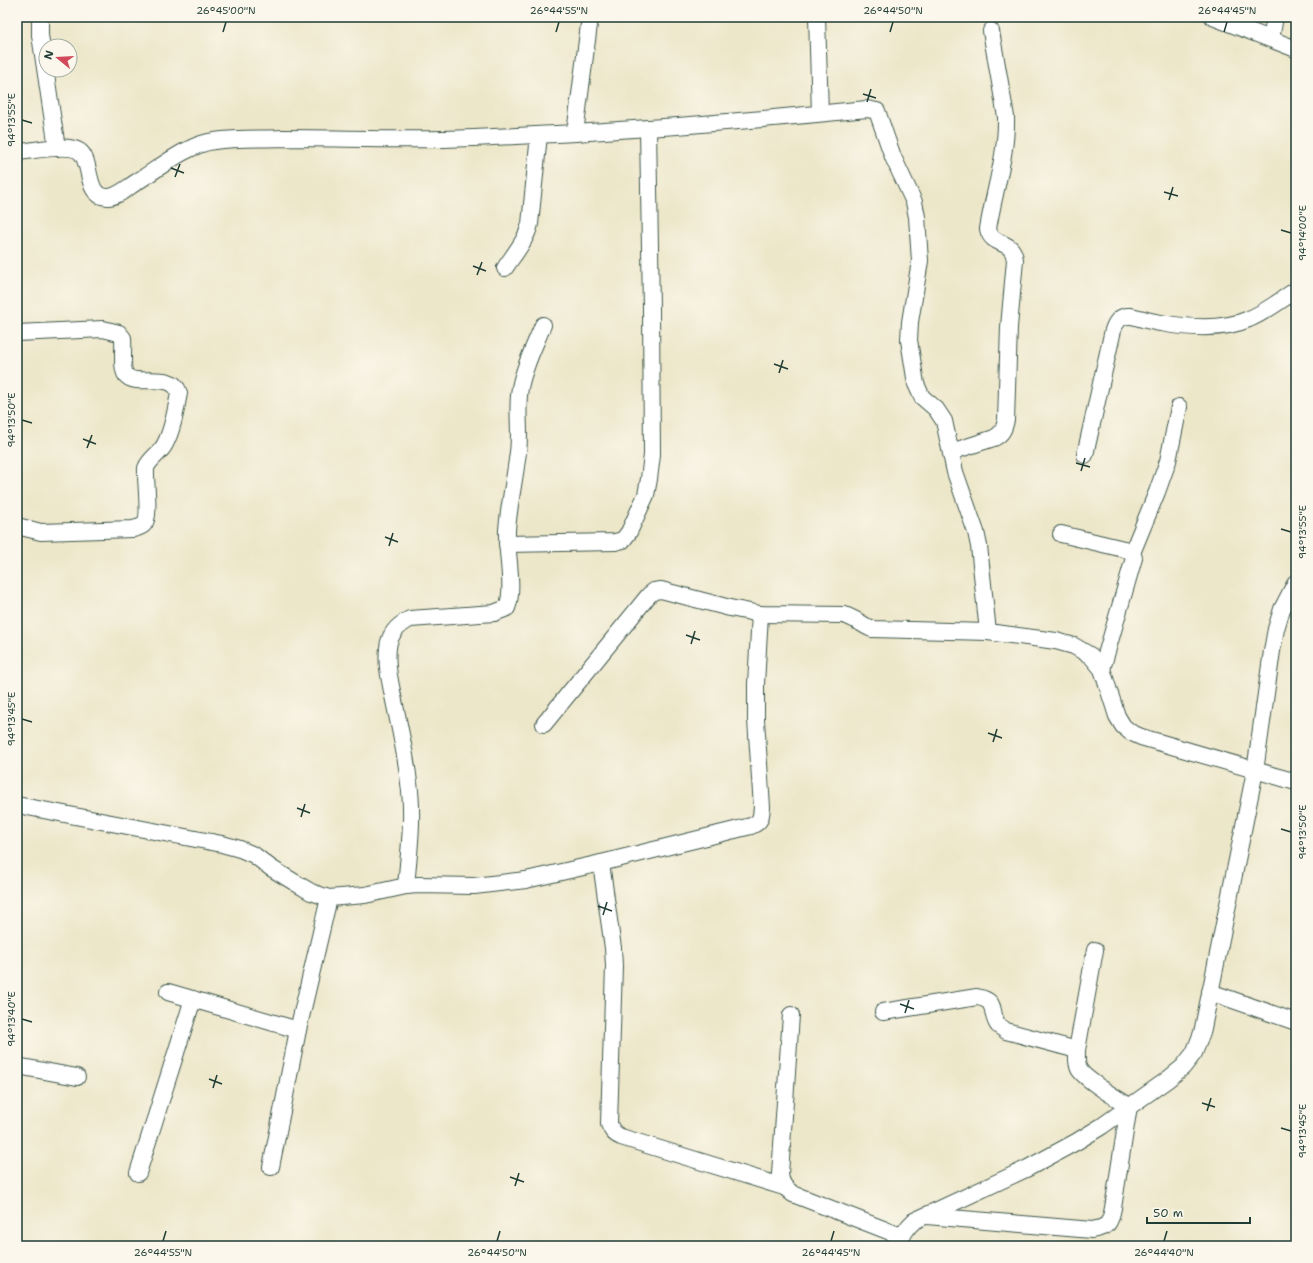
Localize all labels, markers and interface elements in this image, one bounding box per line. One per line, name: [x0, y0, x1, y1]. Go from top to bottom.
text: 26°45'00"N: [196, 4, 256, 17]
text: 26°44'55"N: [530, 4, 588, 17]
text: 26°44'50"N: [863, 4, 923, 17]
text: 26°44'45"N: [1198, 4, 1256, 17]
north arrow: [38, 38, 78, 78]
text: N: [40, 48, 58, 62]
text: 94°13'55"E: [5, 93, 18, 147]
text: 94°14'00"E: [1296, 205, 1309, 261]
text: 94°13'50"E: [5, 392, 18, 448]
text: 94°13'55"E: [1296, 505, 1309, 559]
text: 94°13'45"E: [5, 692, 18, 746]
text: 94°13'50"E: [1296, 804, 1309, 860]
text: 94°13'40"E: [5, 991, 18, 1047]
text: 94°13'45"E: [1296, 1104, 1309, 1158]
scale bar: [1147, 1199, 1250, 1225]
text: 50 m: [1153, 1205, 1183, 1221]
text: 26°44'55"N: [134, 1246, 192, 1259]
text: 26°44'50"N: [467, 1246, 527, 1259]
text: 26°44'45"N: [802, 1246, 860, 1259]
text: 26°44'40"N: [1134, 1246, 1194, 1259]

